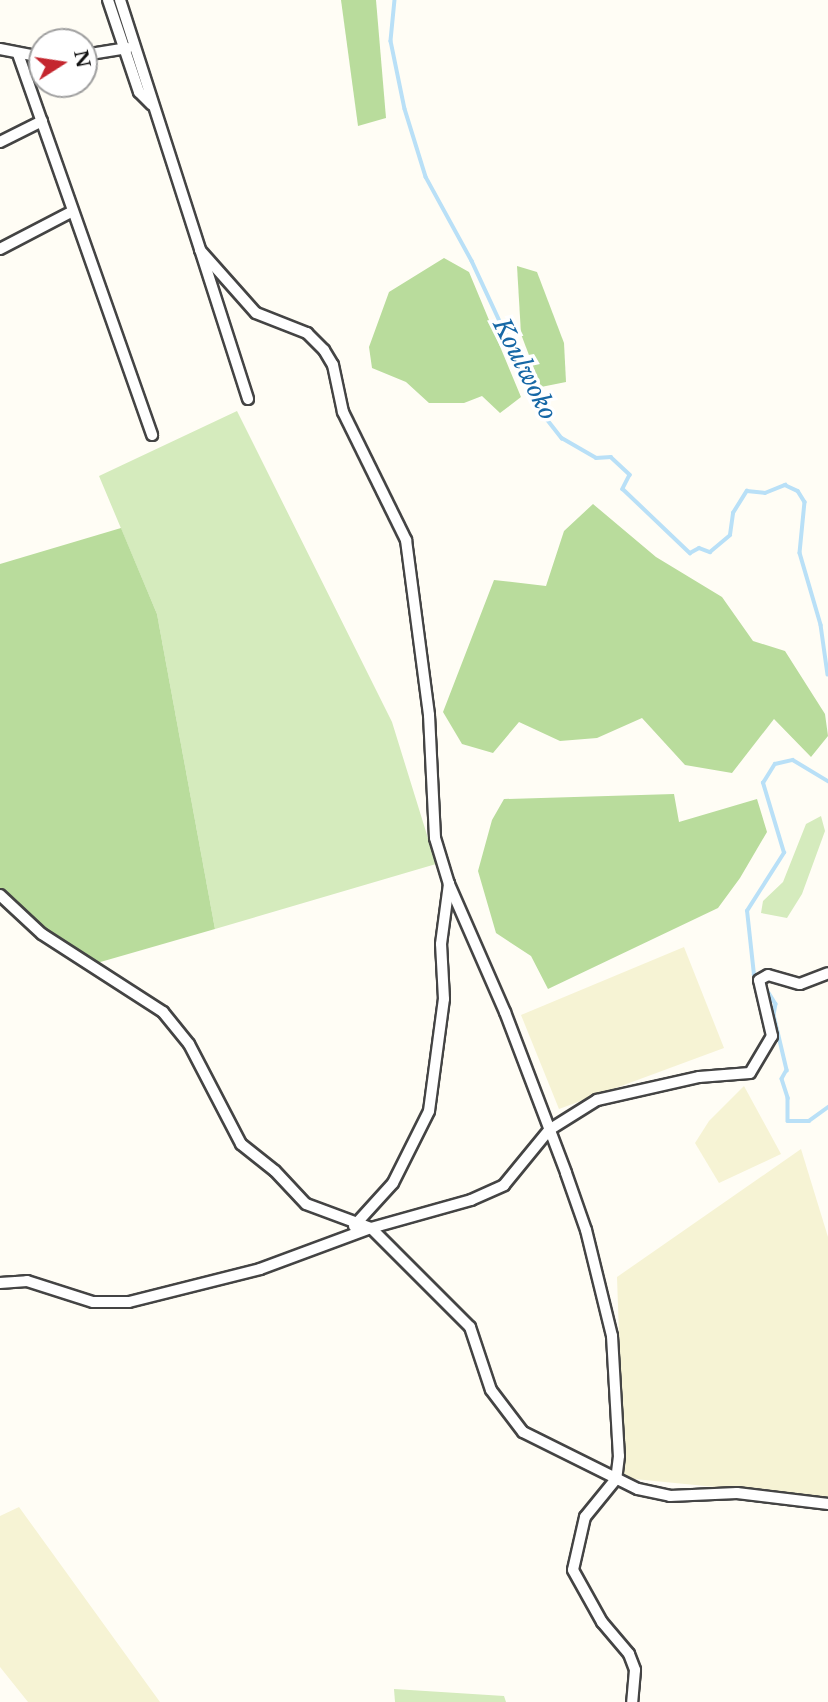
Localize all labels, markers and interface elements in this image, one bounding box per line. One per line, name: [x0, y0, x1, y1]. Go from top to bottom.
north arrow: [28, 28, 98, 98]
text: N: [69, 48, 95, 70]
water label: Koulwoko: [487, 313, 563, 425]

